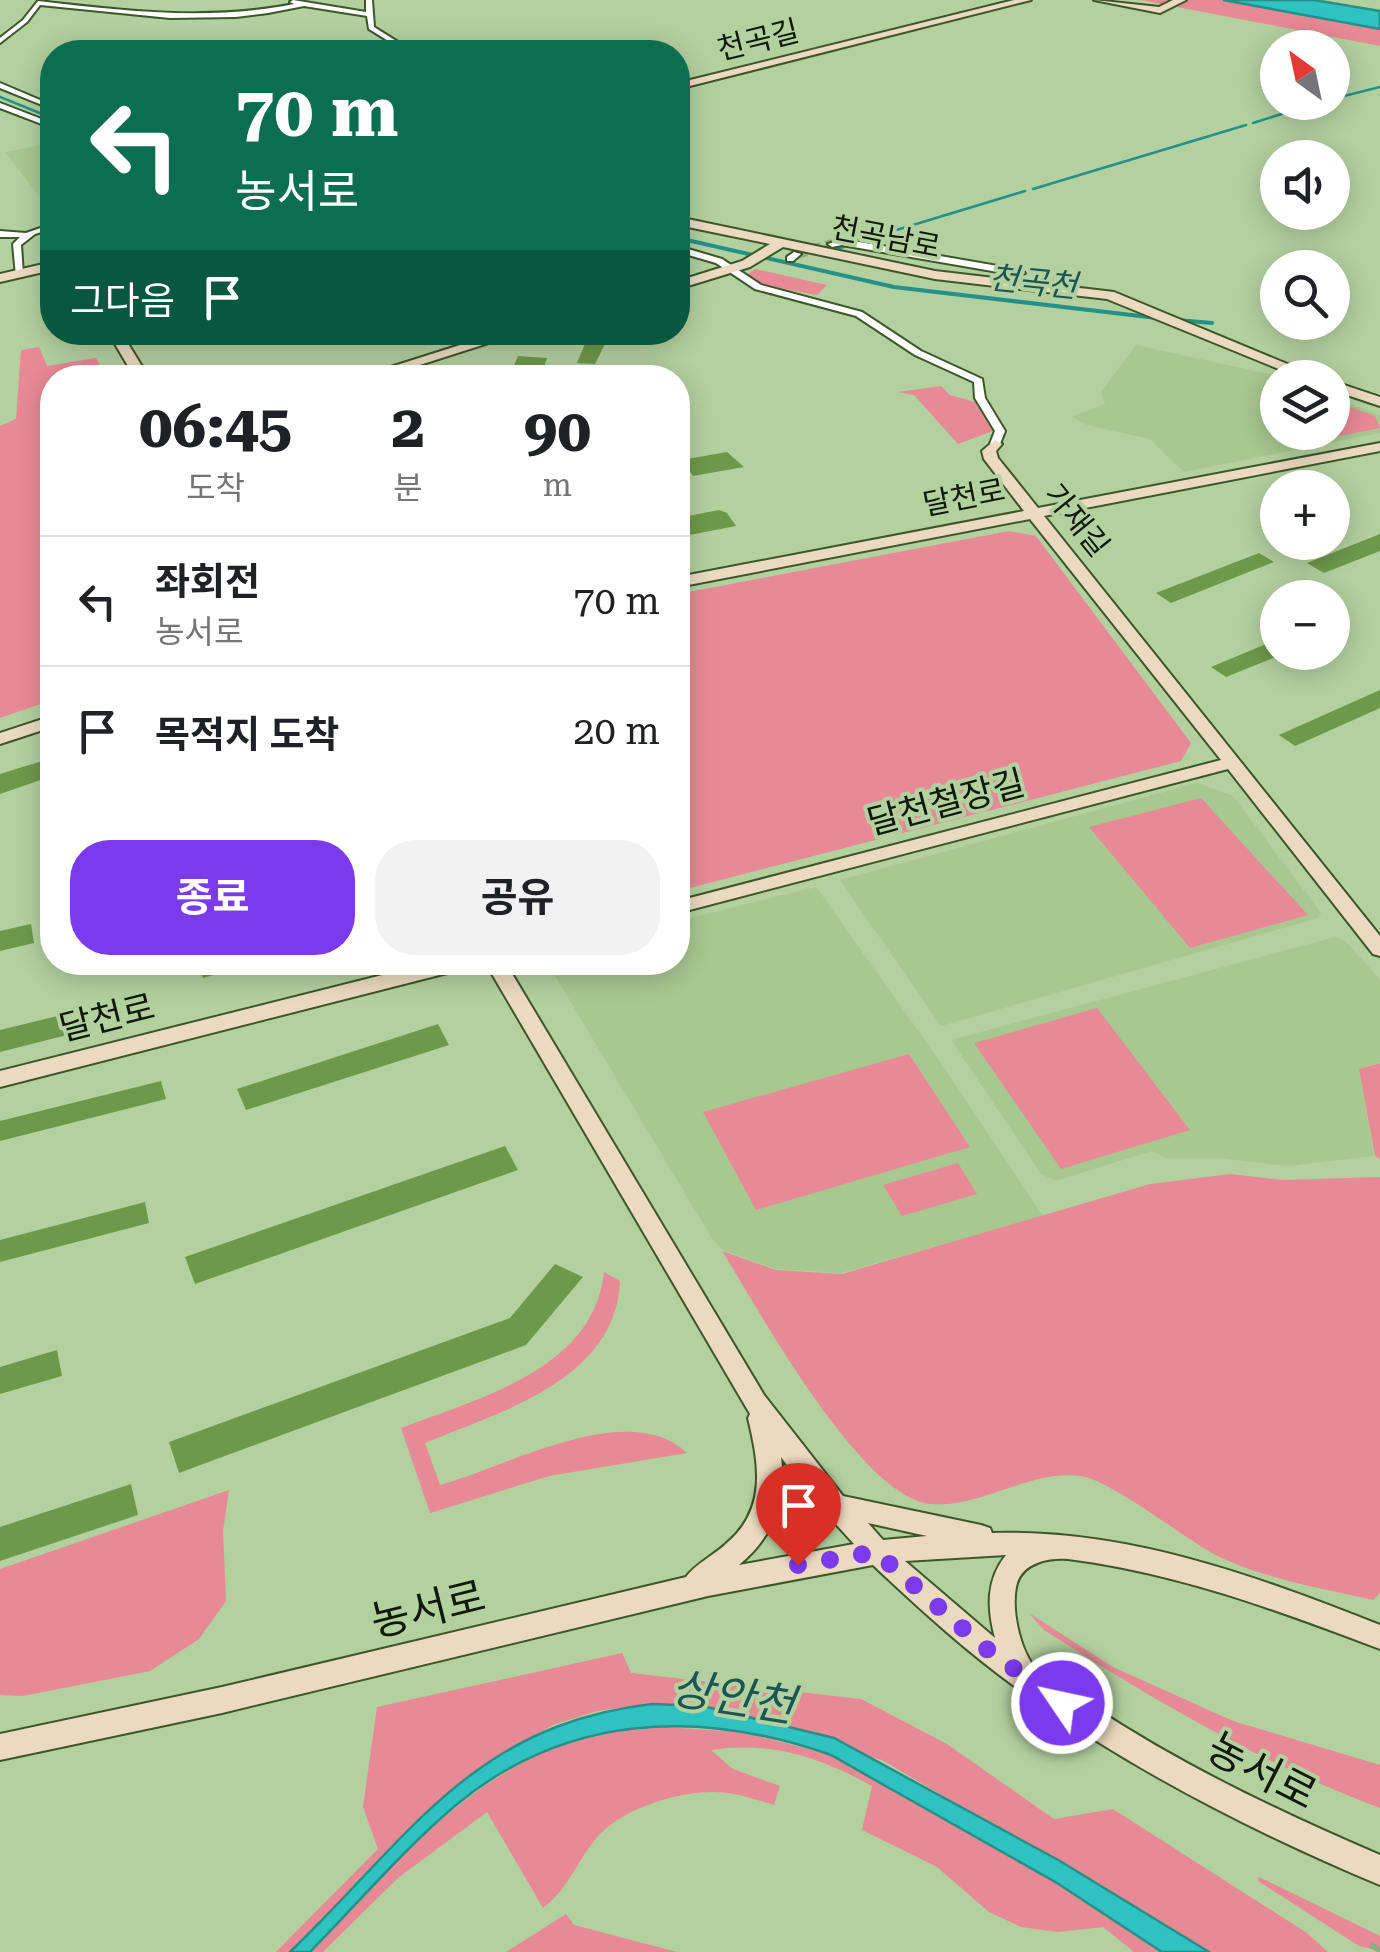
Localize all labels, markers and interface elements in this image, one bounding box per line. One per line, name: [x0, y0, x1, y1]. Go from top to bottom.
street label: 천곡길: [714, 13, 802, 67]
north arrow: [1260, 30, 1350, 120]
map controls: [1260, 30, 1350, 670]
text: 70 m: [235, 71, 399, 153]
icon: left: [70, 80, 200, 210]
button: sound: [1260, 140, 1350, 230]
text: 농서로: [235, 165, 359, 218]
street label: 천곡남로: [828, 209, 944, 265]
button: search: [1260, 250, 1350, 340]
water label: 천곡천: [987, 258, 1082, 306]
icon: arrive: [195, 270, 250, 325]
text: 그다음: [70, 279, 175, 323]
button: layers: [1260, 360, 1350, 450]
text: 06:45: [139, 391, 292, 462]
text: 2: [391, 391, 425, 462]
text: 90: [524, 395, 591, 466]
text: m: [543, 466, 572, 504]
text: 도착: [186, 469, 245, 507]
text: 분: [393, 469, 423, 507]
button: +: [1260, 470, 1350, 560]
street label: 달천로: [920, 472, 1008, 522]
street label: 가재길: [1037, 477, 1117, 563]
text: 좌회전: [155, 560, 260, 604]
icon: left: [70, 574, 125, 629]
text: 70 m: [573, 579, 660, 623]
button: −: [1260, 580, 1350, 670]
text: 농서로: [155, 613, 243, 651]
icon: arrive: [70, 704, 125, 759]
text: 20 m: [573, 709, 660, 753]
text: 목적지 도착: [155, 713, 339, 757]
street label: 달천철장길: [863, 762, 1029, 844]
button: 종료: [70, 840, 355, 955]
button: 공유: [375, 840, 660, 955]
street label: 달천로: [55, 986, 159, 1050]
pin: [756, 1463, 841, 1566]
icon: arrive: [771, 1478, 826, 1533]
street label: 농서로: [366, 1571, 490, 1647]
position arrow: [1010, 1651, 1114, 1755]
water label: 상안천: [668, 1661, 803, 1734]
street label: 농서로: [1199, 1723, 1325, 1819]

